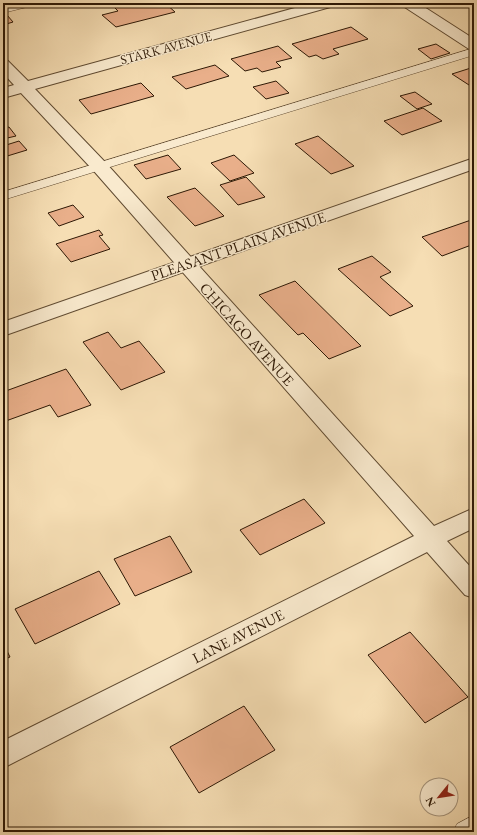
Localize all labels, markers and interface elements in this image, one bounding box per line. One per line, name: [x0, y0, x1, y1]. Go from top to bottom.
street label: STARK AVENUE: [118, 28, 214, 68]
street label: PLEASANT PLAIN AVENUE: [148, 207, 328, 285]
street label: CHICAGO AVENUE: [196, 279, 299, 390]
street label: LANE AVENUE: [189, 604, 288, 667]
north arrow: [419, 777, 459, 817]
text: N: [422, 795, 439, 809]

